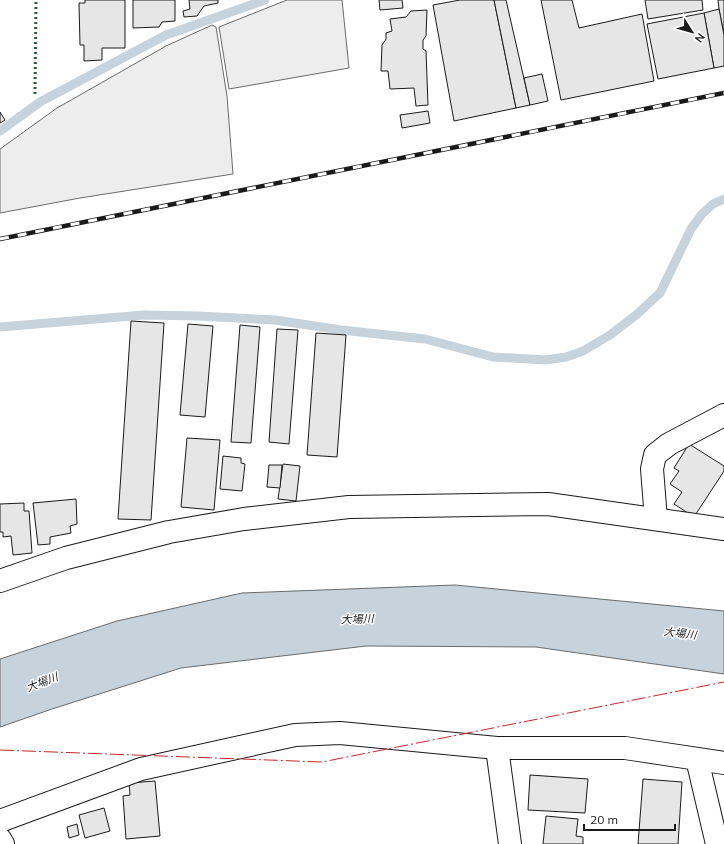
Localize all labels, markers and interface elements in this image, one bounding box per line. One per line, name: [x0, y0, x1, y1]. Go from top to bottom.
north arrow: [672, 12, 712, 52]
text: N: [692, 30, 708, 46]
water label: 大場川: [340, 611, 375, 627]
water label: 大場川: [663, 624, 698, 642]
water label: 大場川: [24, 669, 61, 694]
scale bar: [584, 806, 675, 832]
text: 20 m: [590, 812, 618, 827]

